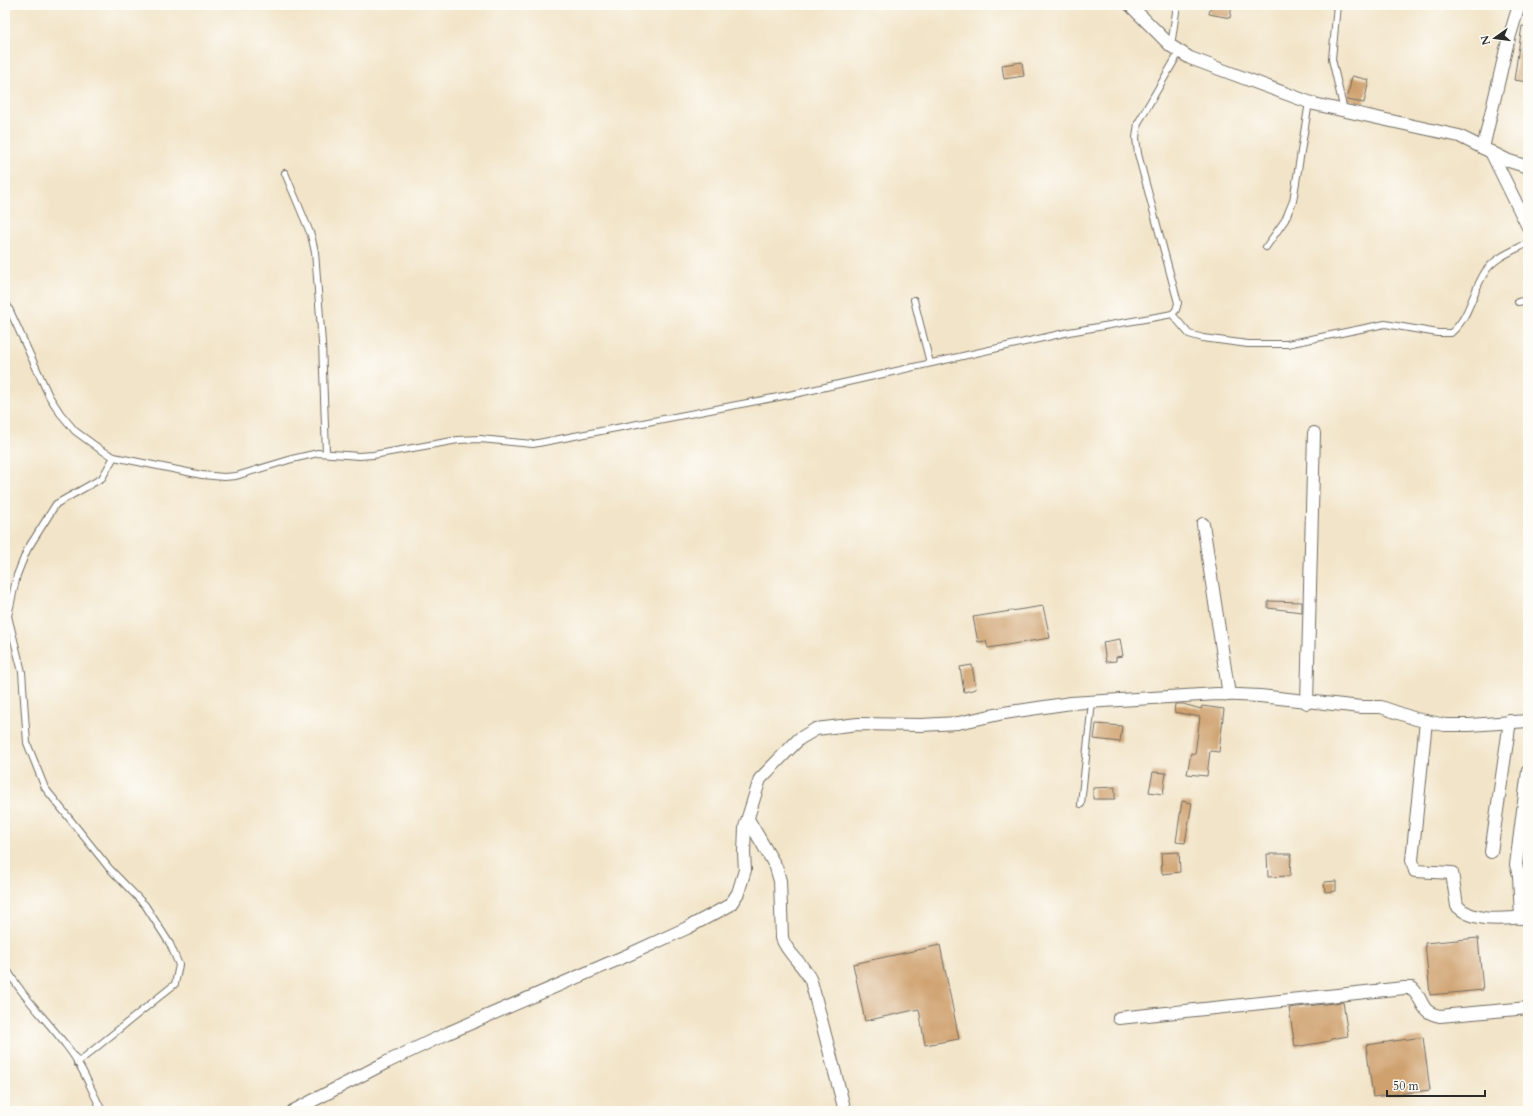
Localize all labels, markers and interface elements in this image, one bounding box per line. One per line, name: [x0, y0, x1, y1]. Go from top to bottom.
north arrow: [1475, 18, 1515, 58]
text: N: [1477, 33, 1494, 47]
scale bar: [1387, 1072, 1485, 1098]
text: 50 m: [1393, 1078, 1420, 1094]

